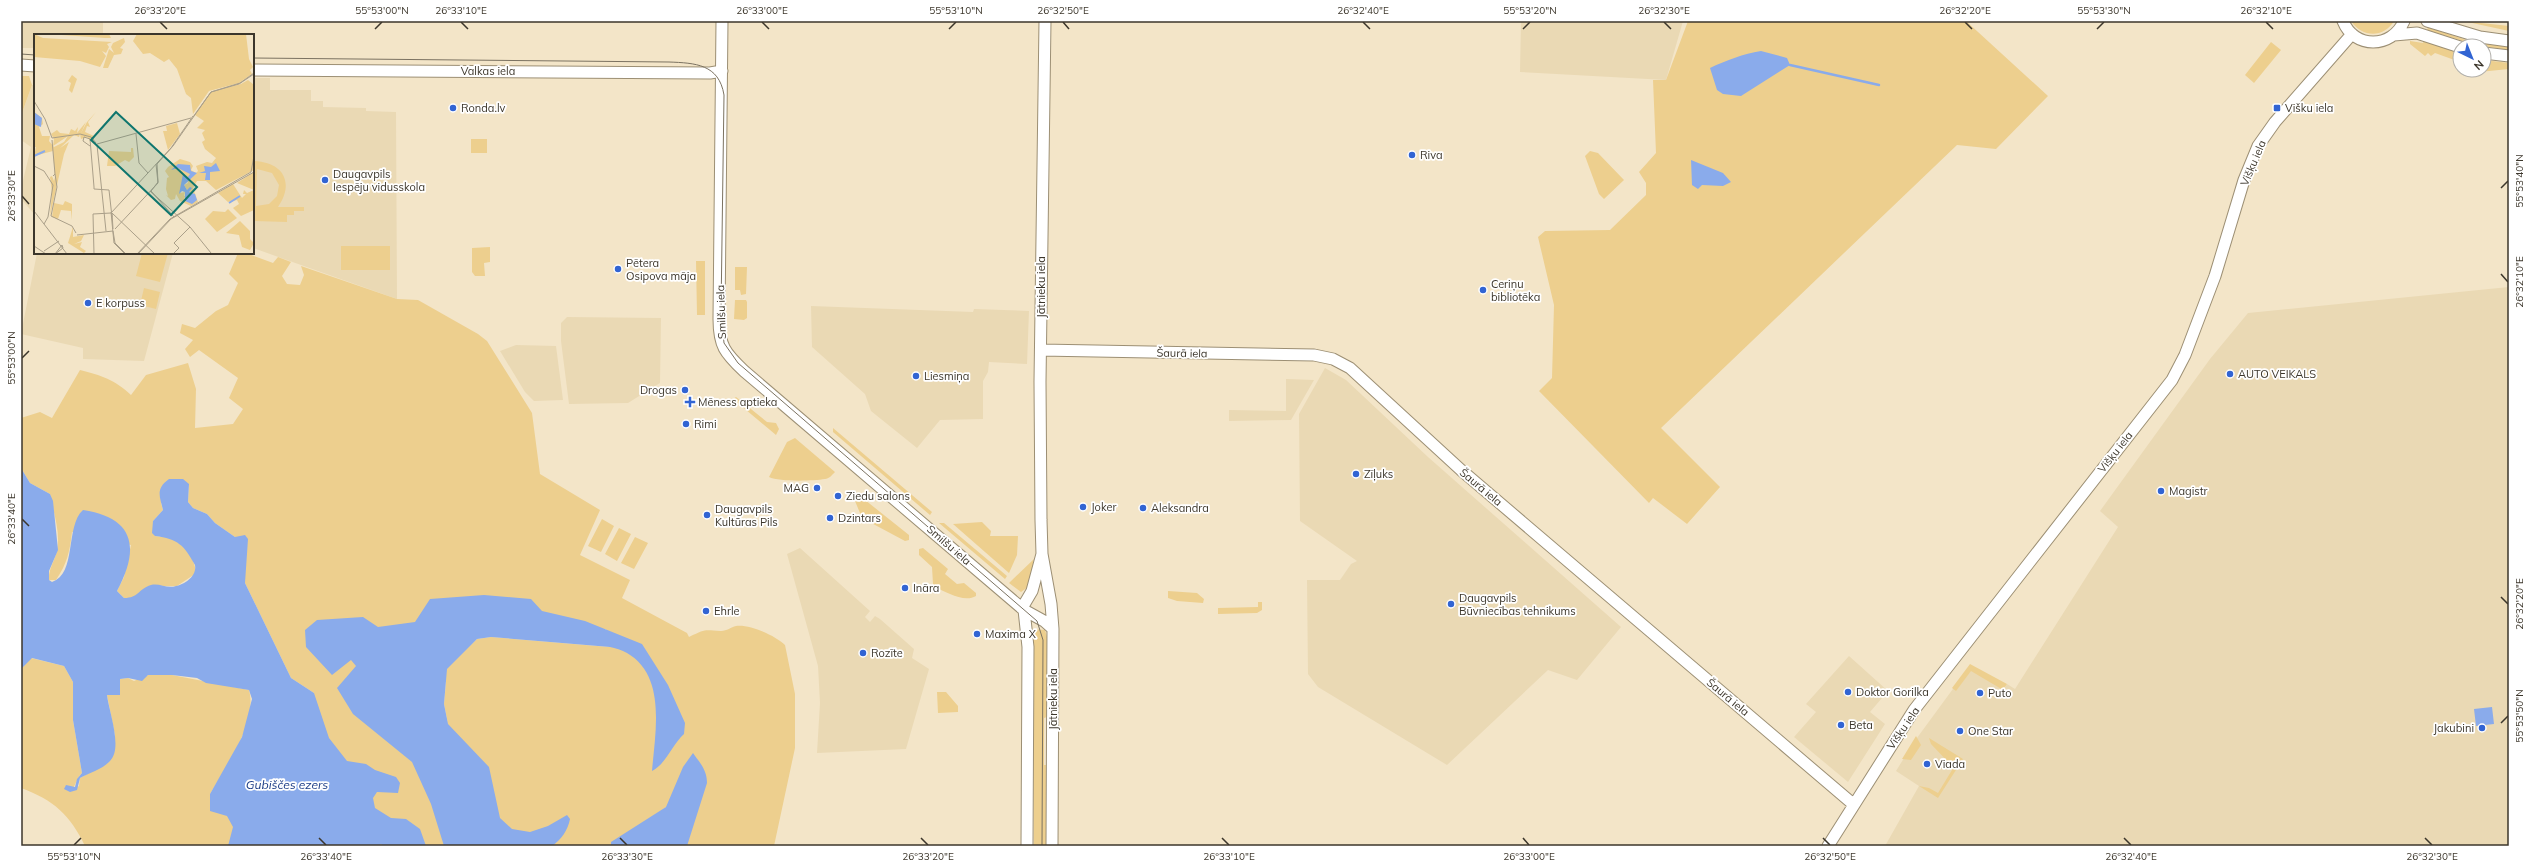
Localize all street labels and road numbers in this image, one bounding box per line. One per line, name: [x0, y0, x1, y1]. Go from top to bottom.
street label: Valkas iela: [461, 64, 515, 78]
street label: Višķu iela: [2237, 138, 2270, 188]
street label: Jātnieku iela: [1034, 256, 1048, 318]
street label: Smilšu iela: [713, 285, 729, 339]
street label: Šaurā iela: [1156, 346, 1208, 360]
street label: Višķu iela: [2095, 429, 2136, 476]
street label: Šaurā iela: [1457, 465, 1505, 509]
street label: Smilšu iela: [924, 522, 974, 568]
street label: Jātnieku iela: [1046, 668, 1060, 730]
street label: Šaurā iela: [1704, 675, 1752, 719]
street label: Višķu iela: [1884, 704, 1923, 753]

